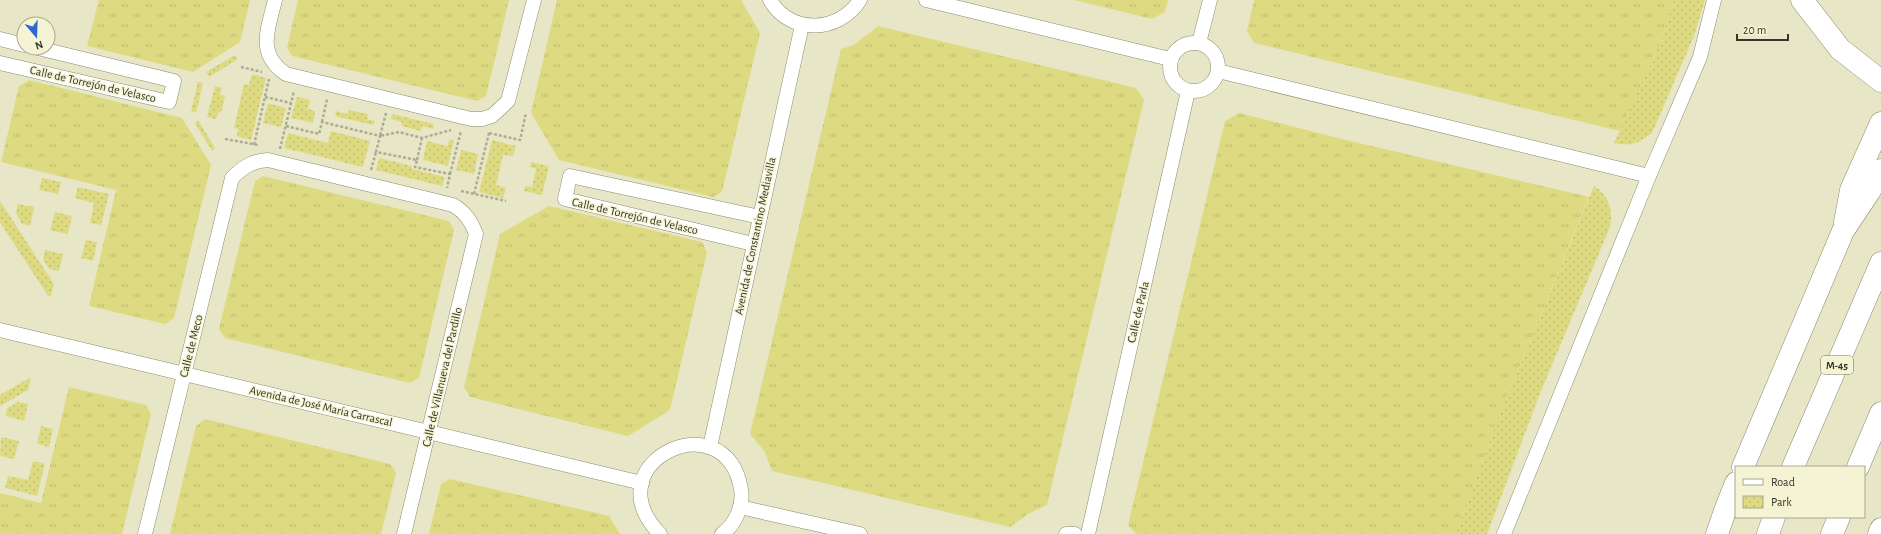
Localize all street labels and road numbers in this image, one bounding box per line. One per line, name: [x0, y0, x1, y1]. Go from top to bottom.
street label: Calle de Torrejón de Velasco: [28, 64, 157, 105]
street label: Avenida de Constantino Mediavilla: [732, 156, 778, 316]
street label: Calle de Torrejón de Velasco: [570, 196, 699, 237]
street label: Calle de Parla: [1125, 280, 1151, 344]
street label: Calle de Villanueva del Pardillo: [420, 306, 464, 448]
street label: Calle de Meco: [177, 313, 205, 379]
road number: M-45: [1821, 356, 1853, 374]
street label: Avenida de José María Carrascal: [248, 384, 394, 428]

